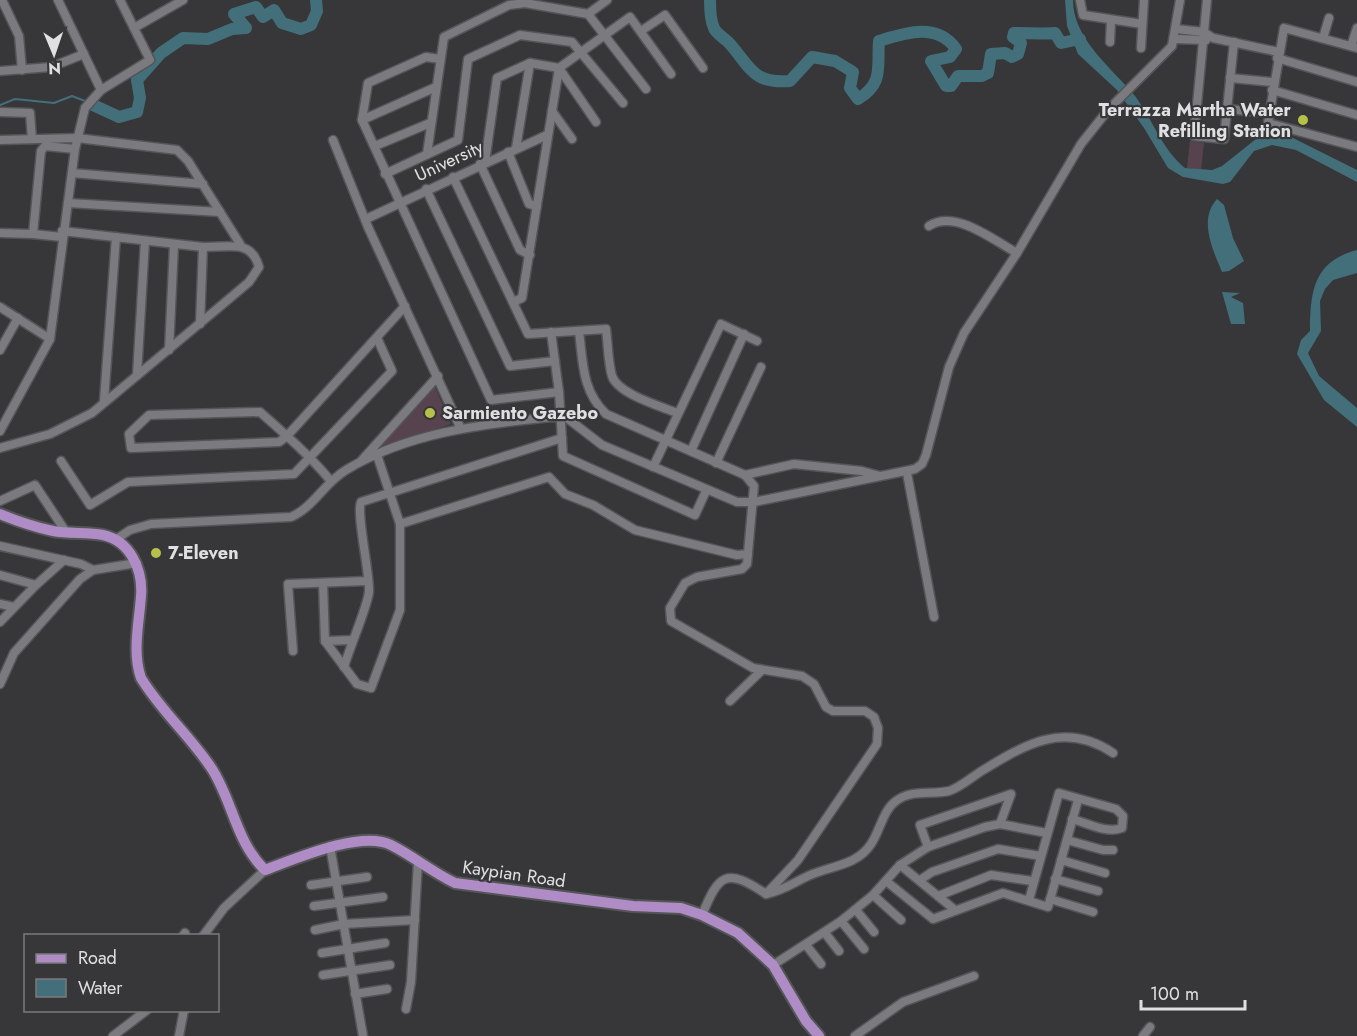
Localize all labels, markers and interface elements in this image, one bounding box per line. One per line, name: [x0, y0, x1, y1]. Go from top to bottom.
north arrow: [24, 24, 84, 84]
text: N: [48, 57, 61, 80]
place label: Terrazza Martha Water Refilling Station: [1099, 97, 1292, 144]
marker: Terrazza Martha Water Refilling Station: [1296, 113, 1310, 127]
street label: University: [411, 134, 487, 188]
place label: Sarmiento Gazebo: [442, 400, 598, 426]
marker: Sarmiento Gazebo: [423, 406, 437, 420]
place label: 7-Eleven: [168, 540, 239, 566]
marker: 7-Eleven: [149, 546, 163, 560]
street label: Kaypian Road: [461, 854, 567, 894]
legend: [24, 934, 219, 1012]
text: Road: [78, 945, 117, 971]
scale bar: [1141, 973, 1244, 1011]
text: Water: [78, 975, 123, 1001]
text: 100 m: [1150, 981, 1199, 1007]

